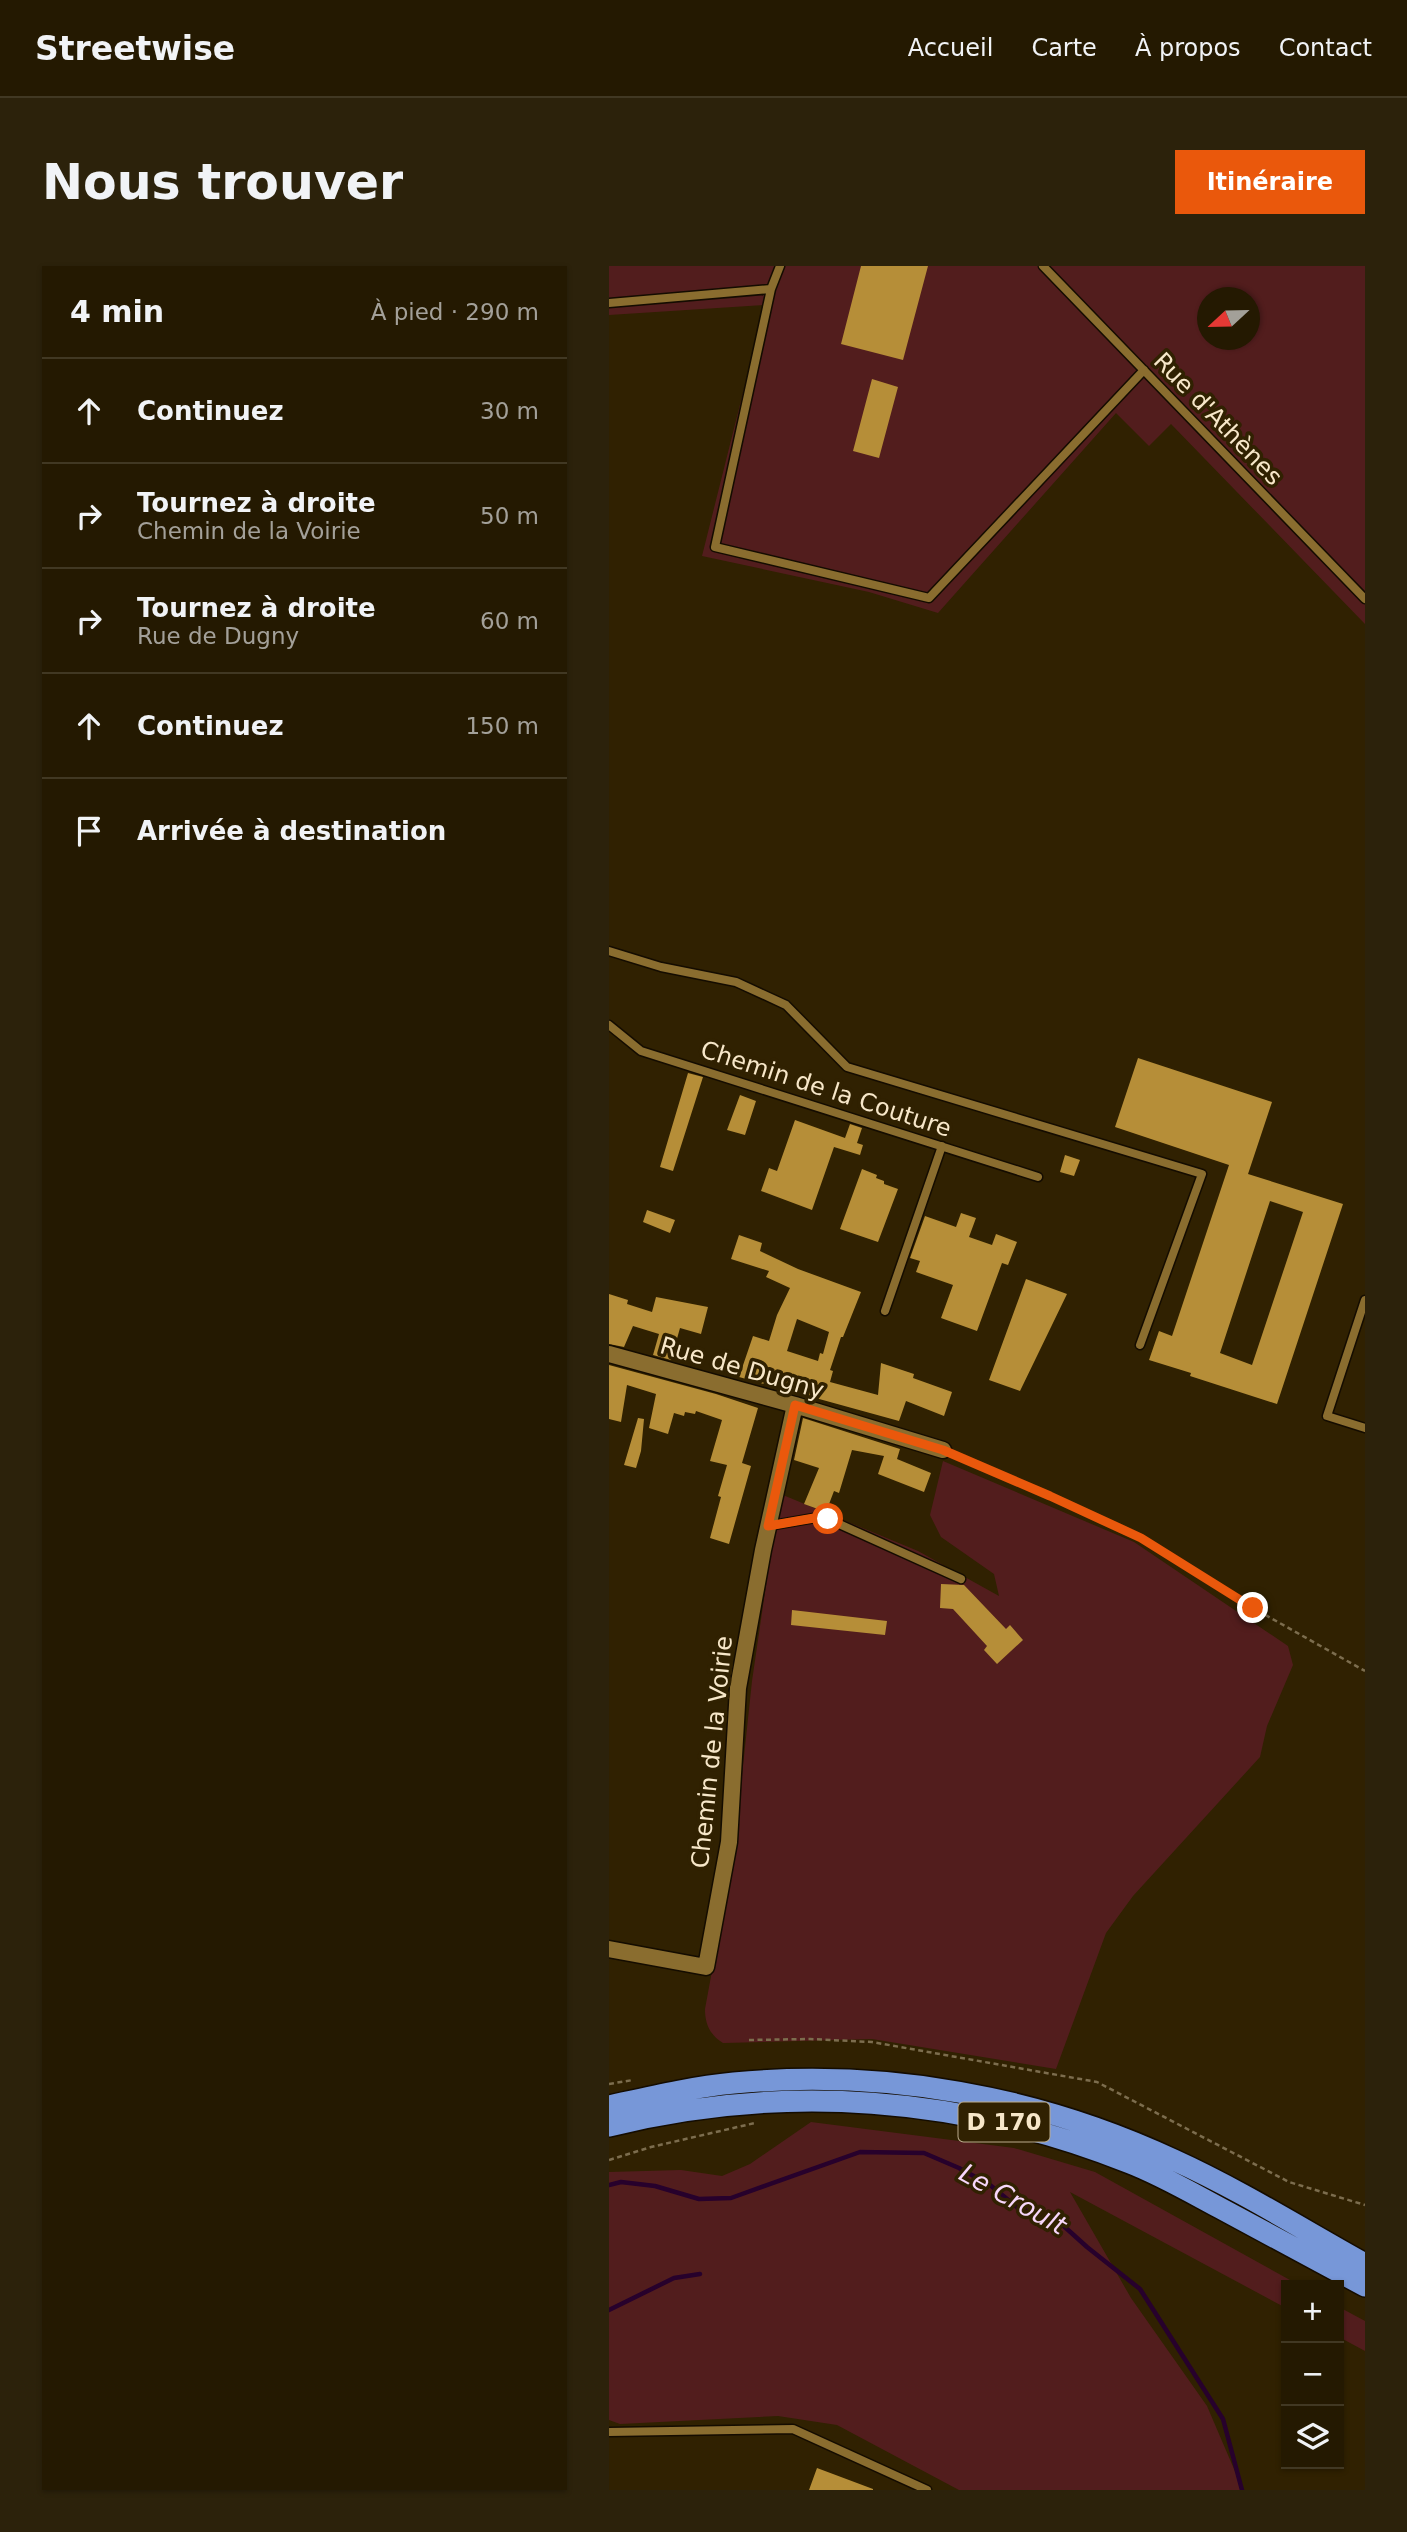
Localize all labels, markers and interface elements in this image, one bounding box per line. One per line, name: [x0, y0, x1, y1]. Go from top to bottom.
text: Streetwise: [35, 29, 235, 68]
text: Accueil: [908, 34, 993, 62]
text: Carte: [1031, 34, 1097, 62]
text: À propos: [1135, 34, 1241, 62]
text: Contact: [1279, 34, 1372, 62]
button: Itinéraire: [1175, 150, 1365, 214]
text: Nous trouver: [42, 154, 403, 211]
north arrow: [1197, 287, 1260, 350]
text: 4 min: [70, 294, 164, 329]
text: À pied · 290 m: [371, 299, 539, 325]
street label: Rue d'Athènes: [1148, 347, 1288, 491]
icon: ahead: [70, 392, 108, 430]
text: Continuez: [137, 396, 284, 426]
text: 30 m: [480, 398, 539, 424]
text: Tournez à droite: [137, 488, 376, 518]
icon: right: [70, 497, 108, 535]
text: 50 m: [480, 503, 539, 529]
text: Chemin de la Voirie: [137, 518, 361, 544]
text: Tournez à droite: [137, 593, 376, 623]
icon: right: [70, 602, 108, 640]
text: 60 m: [480, 608, 539, 634]
text: Rue de Dugny: [137, 623, 299, 649]
icon: ahead: [70, 707, 108, 745]
text: Continuez: [137, 711, 284, 741]
text: 150 m: [465, 713, 539, 739]
icon: arrive: [70, 812, 108, 850]
text: Arrivée à destination: [137, 816, 446, 846]
street label: Chemin de la Couture: [697, 1035, 955, 1143]
street label: Rue de Dugny: [657, 1331, 827, 1405]
route start: [812, 1503, 843, 1534]
route end: [1237, 1592, 1268, 1623]
street label: Chemin de la Voirie: [686, 1634, 738, 1870]
road number: D 170: [959, 2103, 1049, 2142]
water label: Le Croult: [954, 2157, 1072, 2241]
map controls: [1281, 2280, 1344, 2469]
button: +: [1281, 2280, 1344, 2343]
button: −: [1281, 2343, 1344, 2406]
button: layers: [1281, 2406, 1344, 2469]

